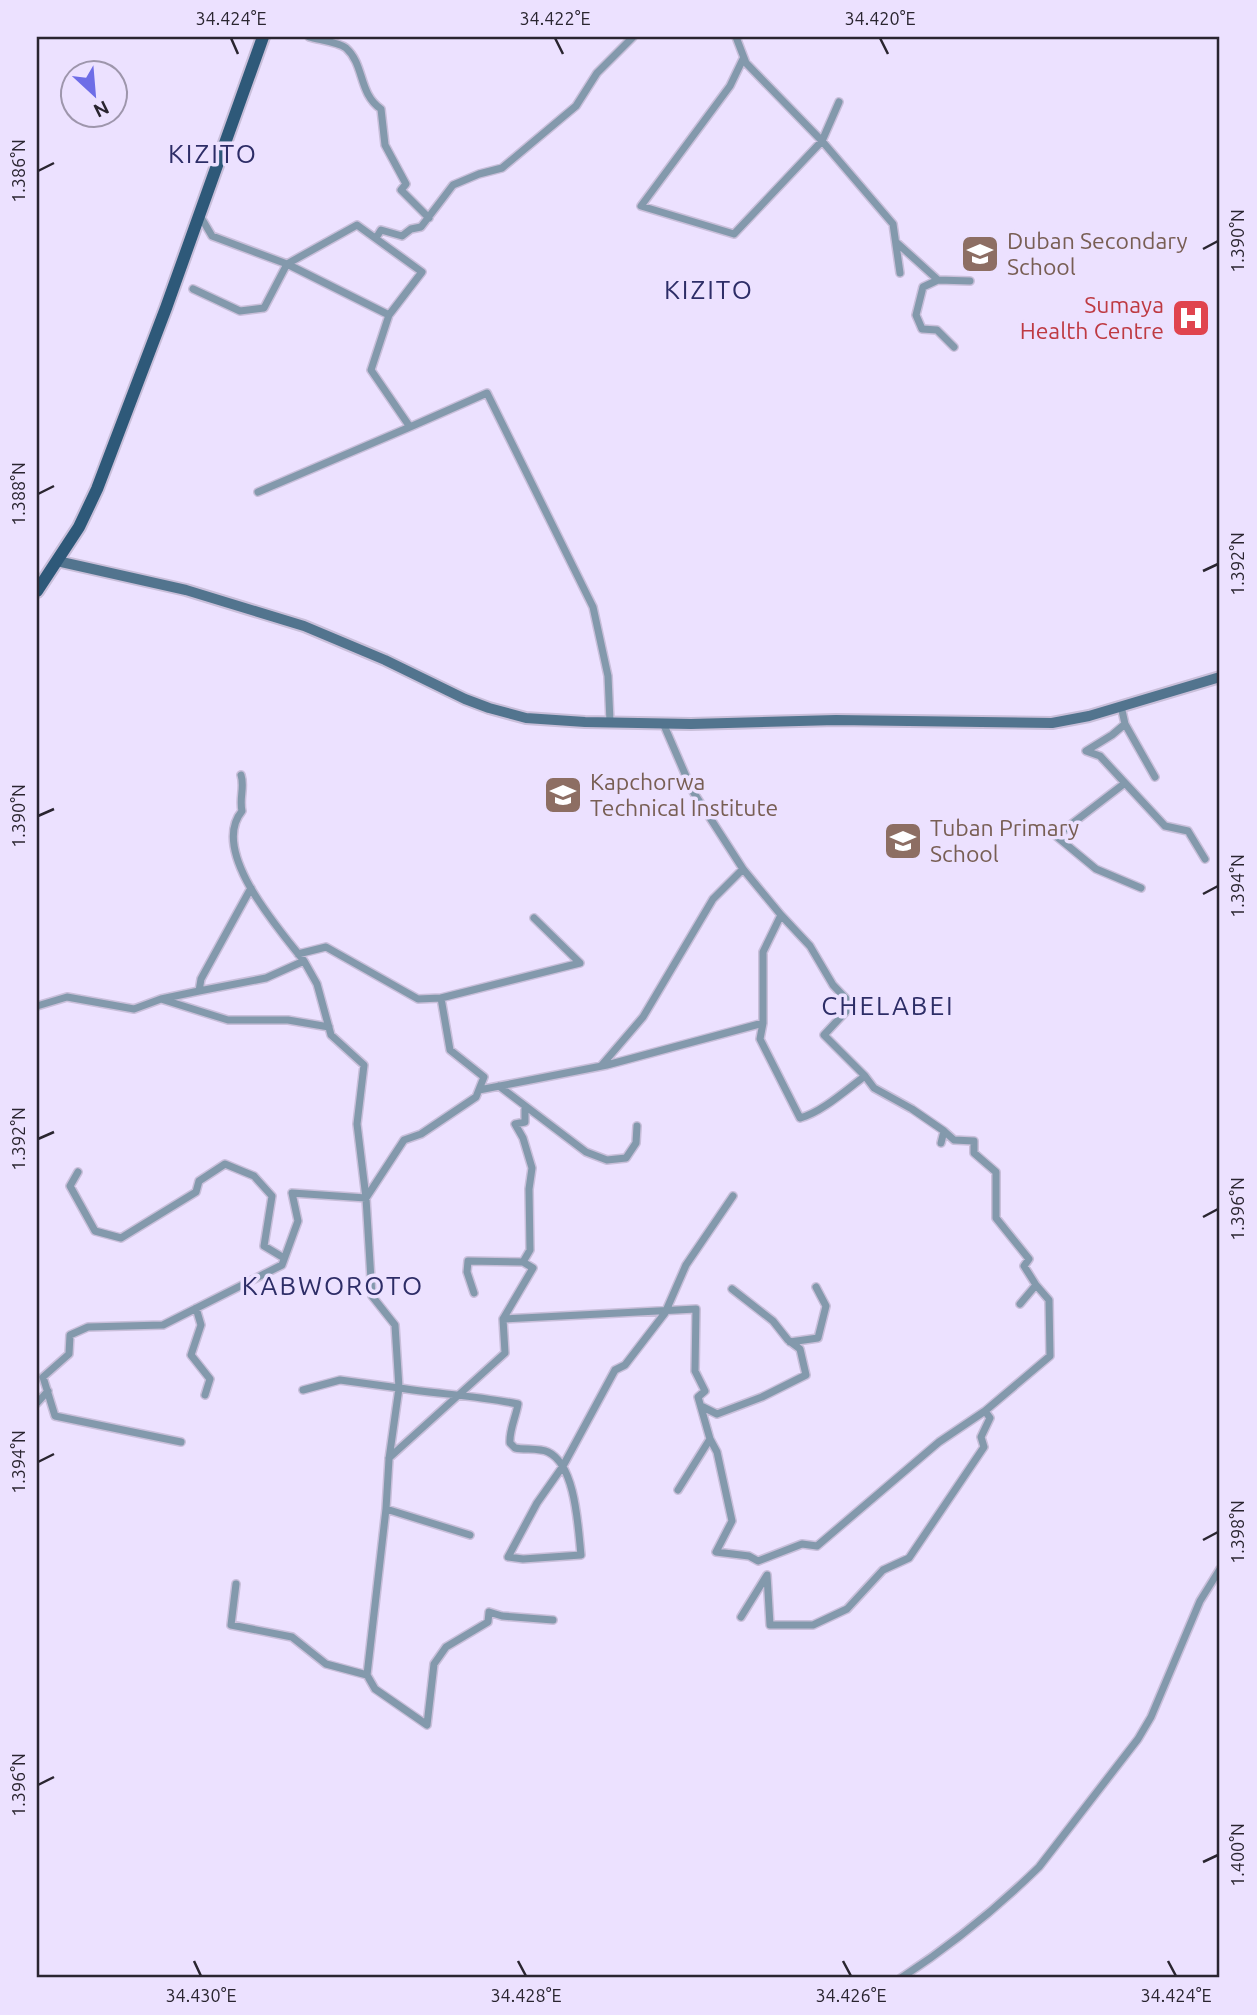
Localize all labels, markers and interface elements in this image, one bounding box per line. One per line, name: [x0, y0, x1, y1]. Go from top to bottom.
text: 34.424°E: [195, 8, 267, 28]
text: 34.422°E: [519, 8, 591, 28]
text: 34.420°E: [844, 8, 916, 28]
north arrow: [60, 60, 130, 130]
text: N: [90, 96, 113, 122]
text: 1.386°N: [8, 139, 28, 203]
district label: KIZITO: [168, 139, 258, 168]
text: 1.390°N: [1227, 209, 1247, 273]
place label: Duban Secondary School: [1007, 228, 1188, 279]
school or university icon: Duban Secondary School: [959, 233, 1001, 275]
district label: KIZITO: [664, 275, 754, 304]
place label: Sumaya Health Centre: [1020, 292, 1164, 343]
hospital icon: Sumaya Health Centre: [1170, 297, 1212, 339]
text: 1.388°N: [8, 462, 28, 526]
text: 1.392°N: [1227, 532, 1247, 596]
place label: Kapchorwa Technical Institute: [590, 769, 778, 820]
school or university icon: Kapchorwa Technical Institute: [542, 774, 584, 816]
text: 1.390°N: [8, 784, 28, 848]
place label: Tuban Primary School: [930, 815, 1079, 866]
school or university icon: Tuban Primary School: [882, 820, 924, 862]
text: 1.394°N: [1227, 854, 1247, 918]
district label: CHELABEI: [821, 991, 955, 1020]
text: 1.392°N: [8, 1107, 28, 1171]
text: 1.396°N: [1227, 1177, 1247, 1241]
district label: KABWOROTO: [242, 1271, 424, 1300]
text: 1.394°N: [8, 1430, 28, 1494]
text: 1.398°N: [1227, 1500, 1247, 1564]
text: 1.396°N: [8, 1753, 28, 1817]
text: 1.400°N: [1227, 1823, 1247, 1887]
text: 34.430°E: [165, 1985, 237, 2005]
text: 34.428°E: [490, 1985, 562, 2005]
text: 34.426°E: [815, 1985, 887, 2005]
text: 34.424°E: [1140, 1985, 1212, 2005]

